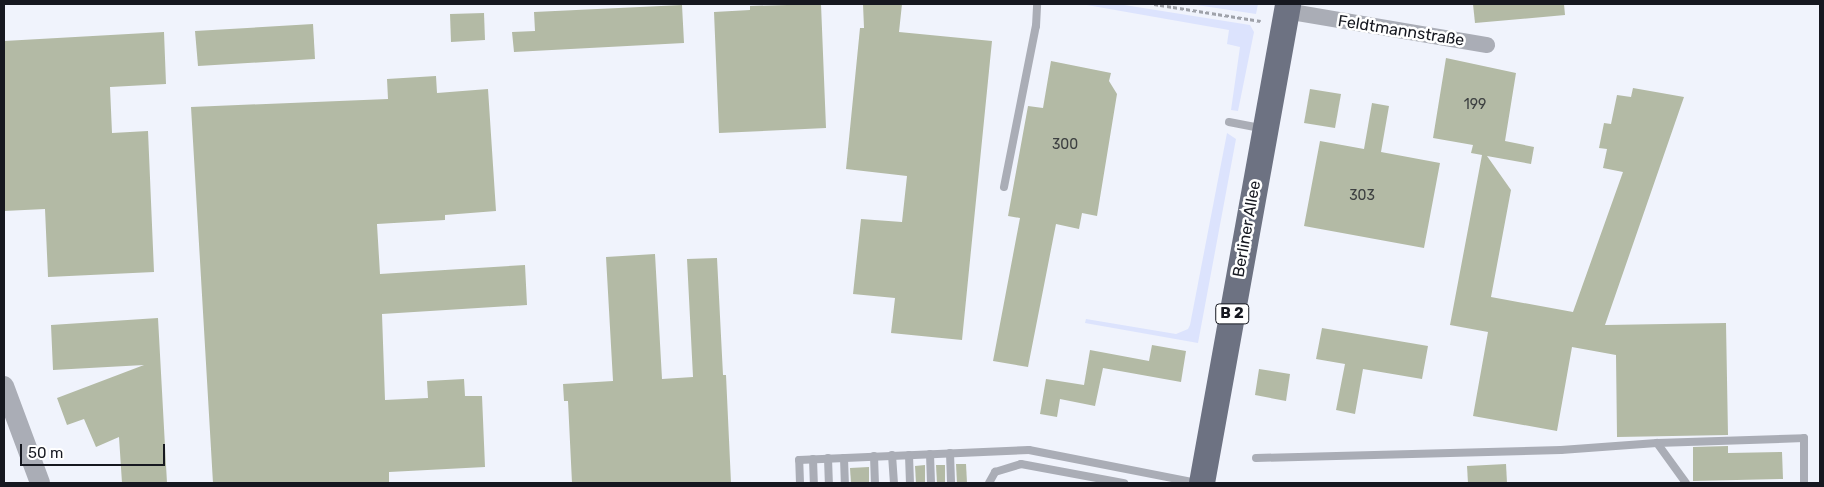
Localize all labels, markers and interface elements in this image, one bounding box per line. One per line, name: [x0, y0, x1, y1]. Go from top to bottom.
street label: Feldtmannstraße: [1336, 12, 1466, 50]
house number: 199: [1464, 97, 1486, 113]
house number: 300: [1052, 137, 1078, 153]
street label: Berliner Allee: [1229, 179, 1265, 279]
house number: 303: [1349, 188, 1375, 204]
road number: B 2: [1214, 302, 1250, 326]
scale bar: [22, 434, 168, 466]
text: 50 m: [28, 444, 63, 462]

